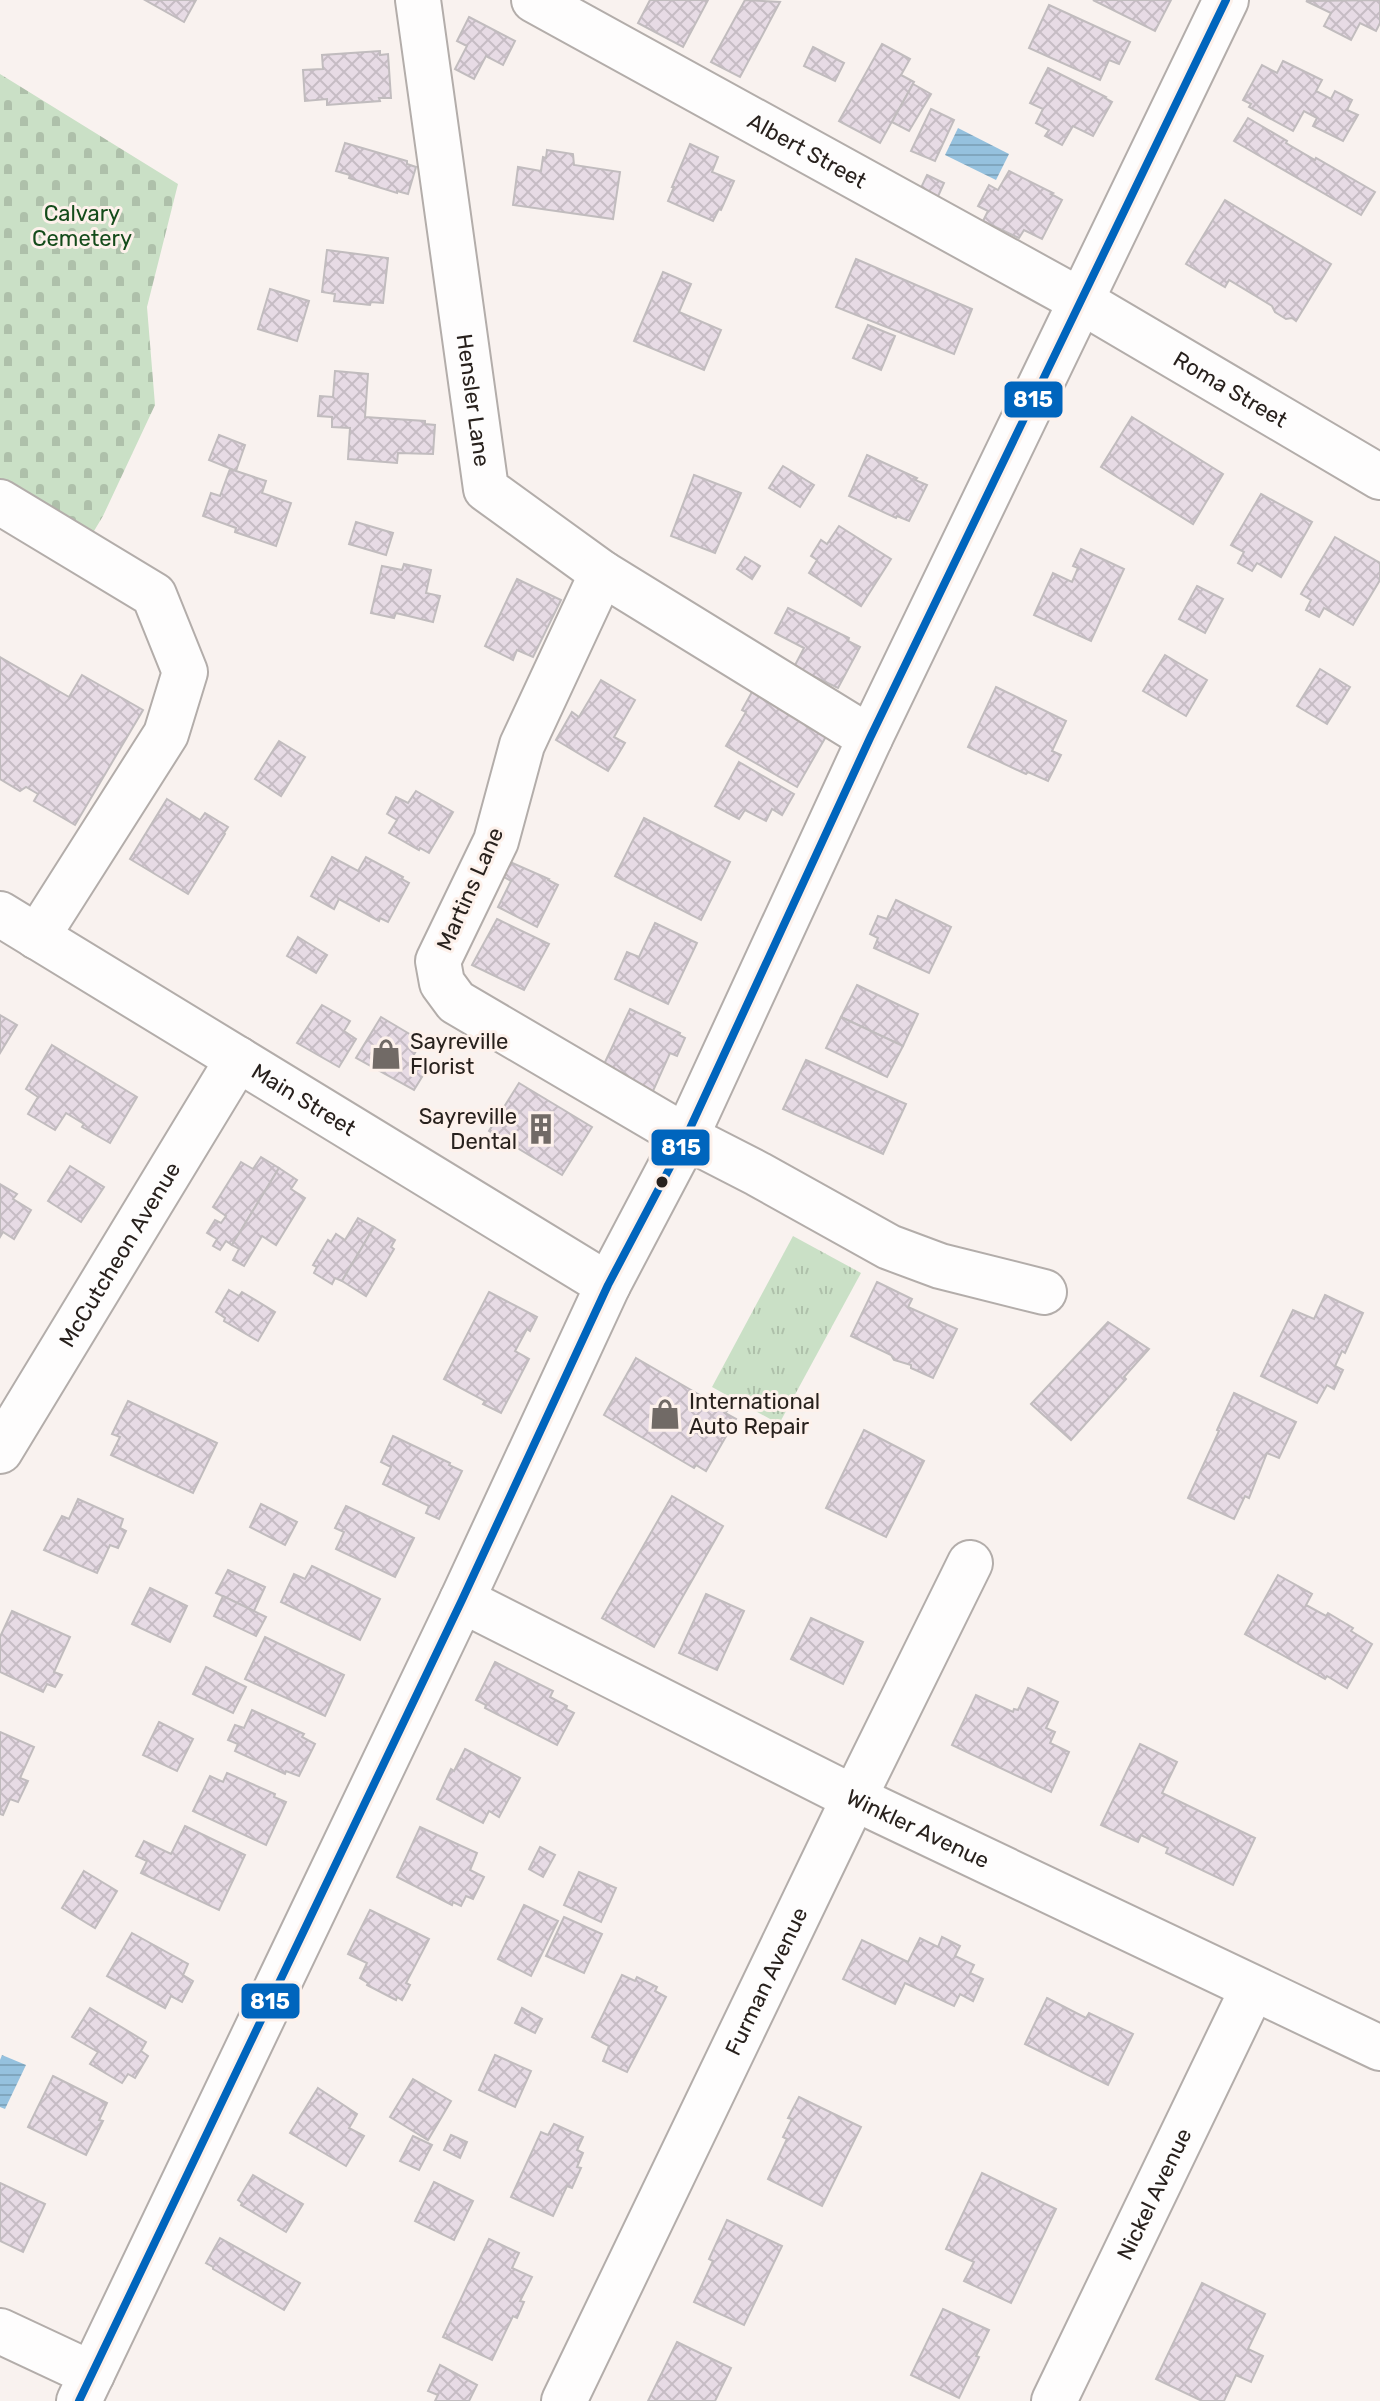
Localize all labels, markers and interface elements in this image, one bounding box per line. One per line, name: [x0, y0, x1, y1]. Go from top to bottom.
street label: Albert Street: [743, 107, 872, 194]
park label: Calvary Cemetery: [32, 200, 132, 252]
street label: Hensler Lane: [451, 332, 496, 468]
street label: Roma Street: [1169, 345, 1293, 433]
line badge: 815: [1003, 380, 1064, 419]
text: 815: [1013, 386, 1053, 413]
street label: Martins Lane: [431, 823, 509, 955]
place label: Sayreville Florist: [410, 1028, 508, 1080]
shop icon: Sayreville Florist: [369, 1037, 403, 1071]
street label: Main Street: [247, 1057, 361, 1142]
place label: Sayreville Dental: [419, 1103, 517, 1155]
building icon: Sayreville Dental: [524, 1112, 558, 1146]
line badge: 815: [650, 1128, 711, 1167]
text: 815: [661, 1134, 701, 1161]
street label: McCutcheon Avenue: [53, 1157, 186, 1352]
unlabelled marker: [654, 1174, 670, 1190]
place label: International Auto Repair: [689, 1388, 820, 1440]
shop icon: International Auto Repair: [648, 1397, 682, 1431]
street label: Winkler Avenue: [842, 1783, 994, 1874]
street label: Furman Avenue: [719, 1903, 813, 2060]
line badge: 815: [240, 1982, 301, 2020]
text: 815: [250, 1988, 290, 2015]
street label: Nickel Avenue: [1111, 2123, 1197, 2264]

